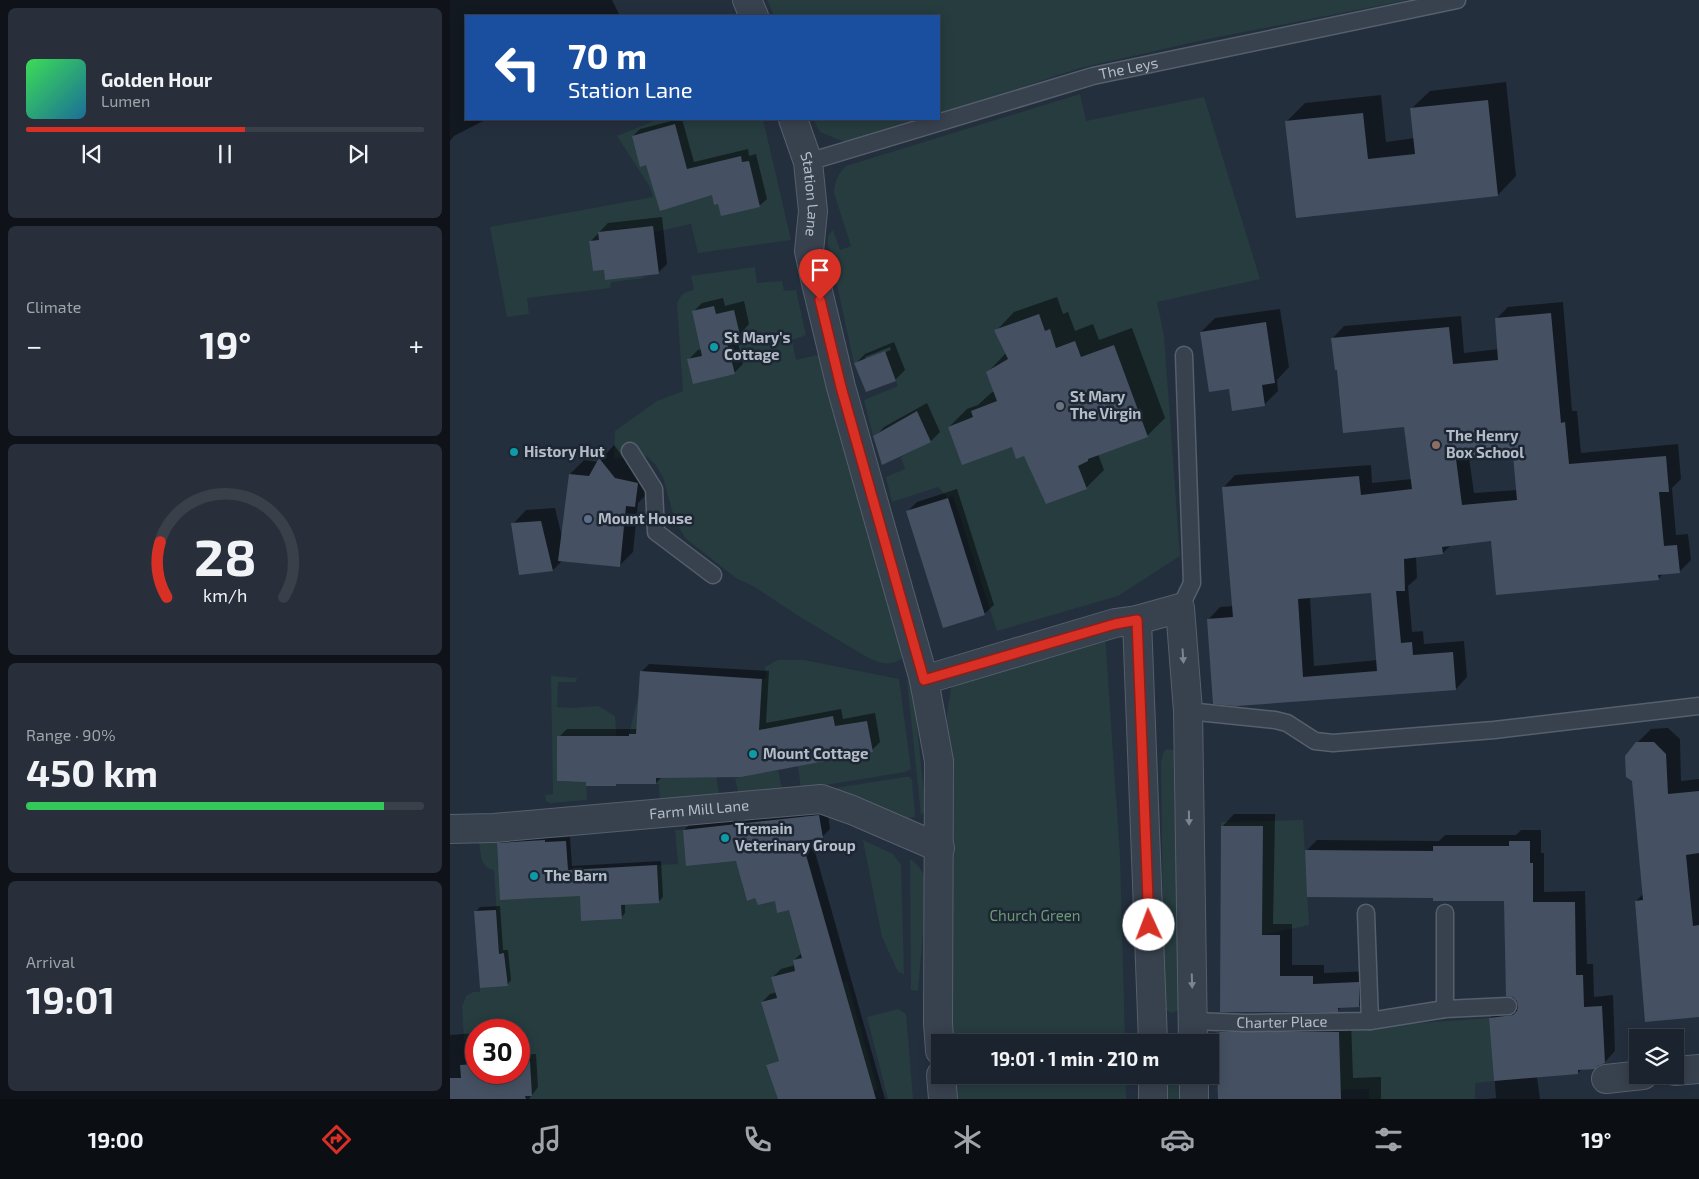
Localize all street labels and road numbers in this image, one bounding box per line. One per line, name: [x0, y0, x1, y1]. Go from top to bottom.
street label: The Leys: [1097, 53, 1160, 83]
street label: Station Lane: [797, 149, 823, 238]
street label: Farm Mill Lane: [648, 795, 750, 822]
street label: Charter Place: [1236, 1012, 1328, 1031]

